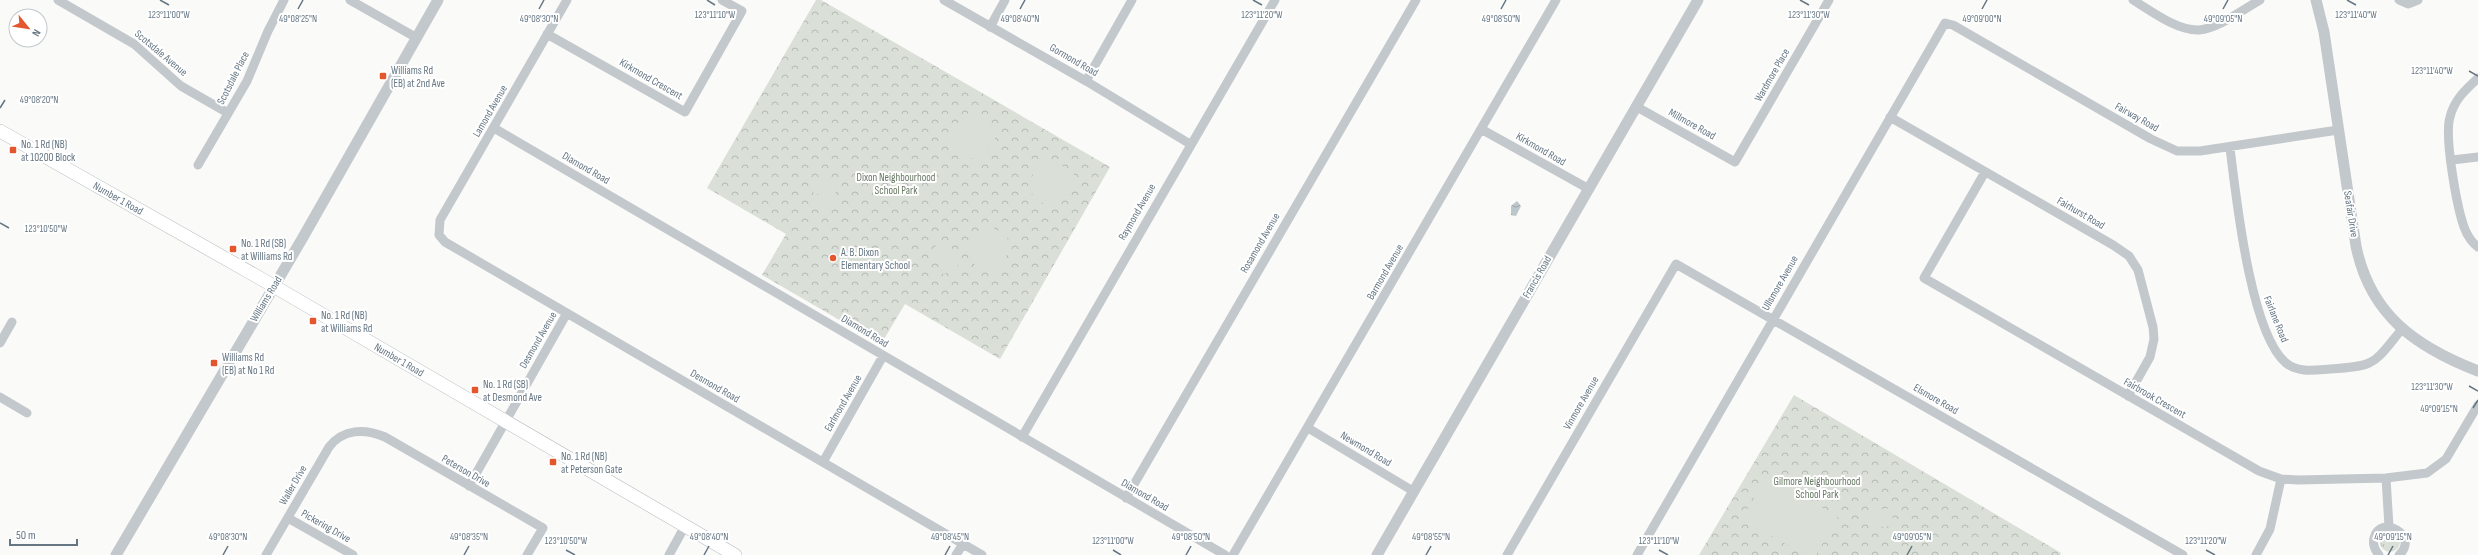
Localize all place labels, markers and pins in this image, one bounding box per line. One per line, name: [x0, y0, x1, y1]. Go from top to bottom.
place label: Williams Rd (EB) at 2nd Ave: [391, 64, 445, 90]
marker: Williams Rd (EB) at 2nd Ave: [378, 71, 388, 81]
place label: No. 1 Rd (NB) at 10200 Block: [21, 138, 76, 164]
marker: No. 1 Rd (NB) at 10200 Block: [8, 145, 18, 155]
place label: No. 1 Rd (SB) at Williams Rd: [241, 237, 293, 263]
marker: No. 1 Rd (SB) at Williams Rd: [228, 244, 238, 254]
place label: A. B. Dixon Elementary School: [840, 246, 910, 272]
marker: A. B. Dixon Elementary School: [828, 253, 838, 263]
place label: No. 1 Rd (NB) at Williams Rd: [321, 309, 373, 335]
marker: No. 1 Rd (NB) at Williams Rd: [308, 316, 318, 326]
place label: Williams Rd (EB) at No 1 Rd: [222, 351, 275, 377]
marker: Williams Rd (EB) at No 1 Rd: [209, 358, 219, 368]
place label: No. 1 Rd (SB) at Desmond Ave: [483, 378, 542, 404]
marker: No. 1 Rd (SB) at Desmond Ave: [470, 385, 480, 395]
place label: No. 1 Rd (NB) at Peterson Gate: [561, 450, 622, 476]
marker: No. 1 Rd (NB) at Peterson Gate: [548, 457, 558, 467]

